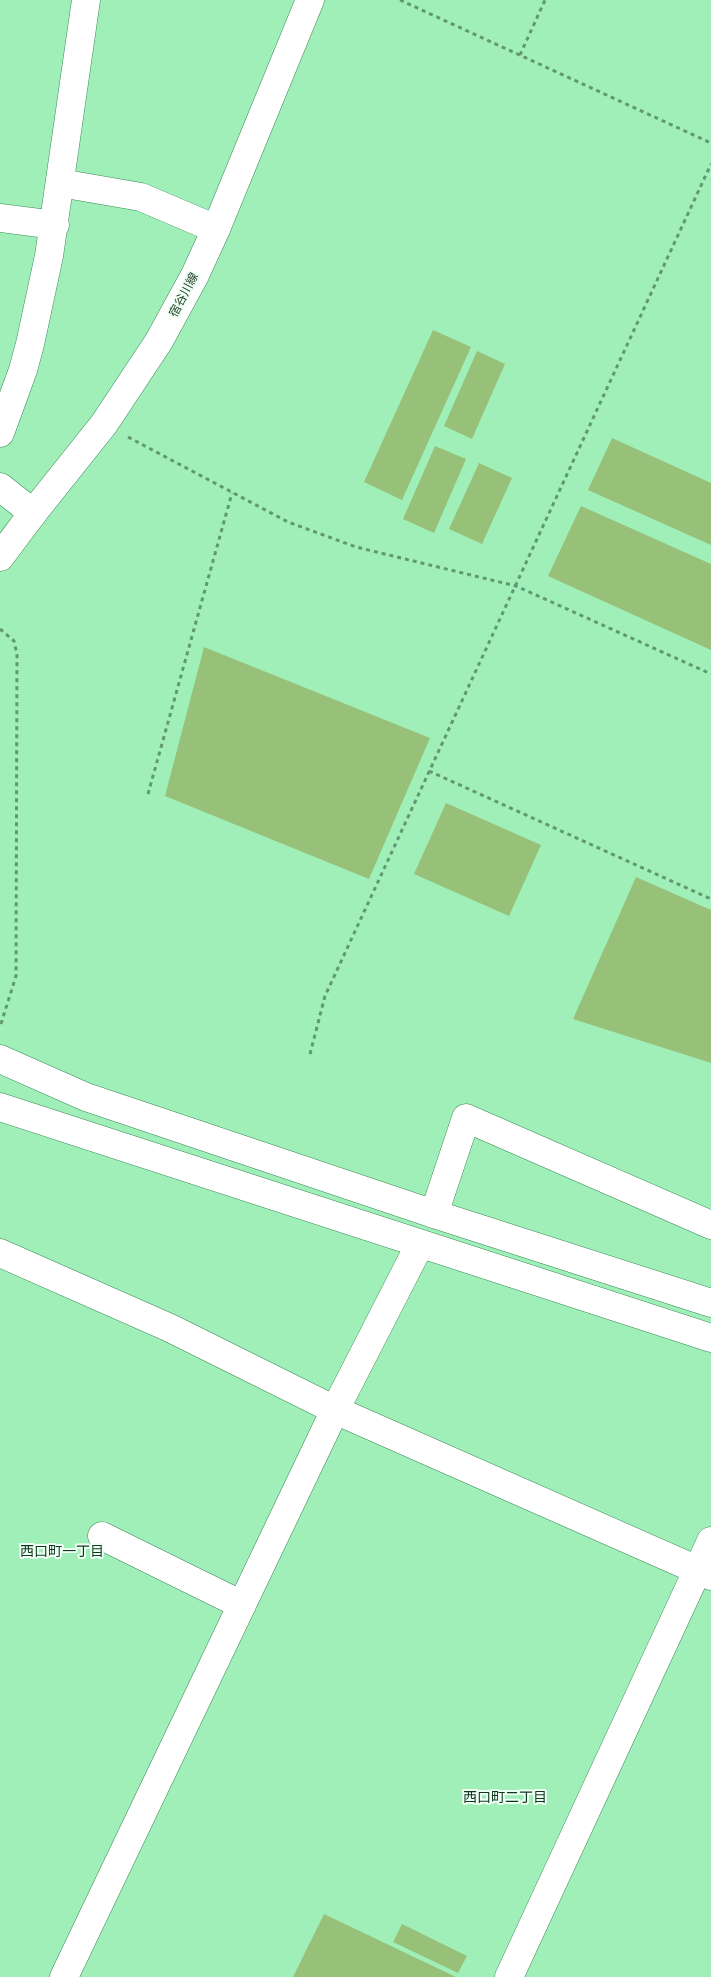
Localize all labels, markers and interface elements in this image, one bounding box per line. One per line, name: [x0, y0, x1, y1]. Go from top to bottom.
street label: 宿谷川線: [166, 270, 202, 320]
district label: 西口町一丁目: [20, 1544, 104, 1560]
district label: 西口町二丁目: [463, 1790, 547, 1806]

